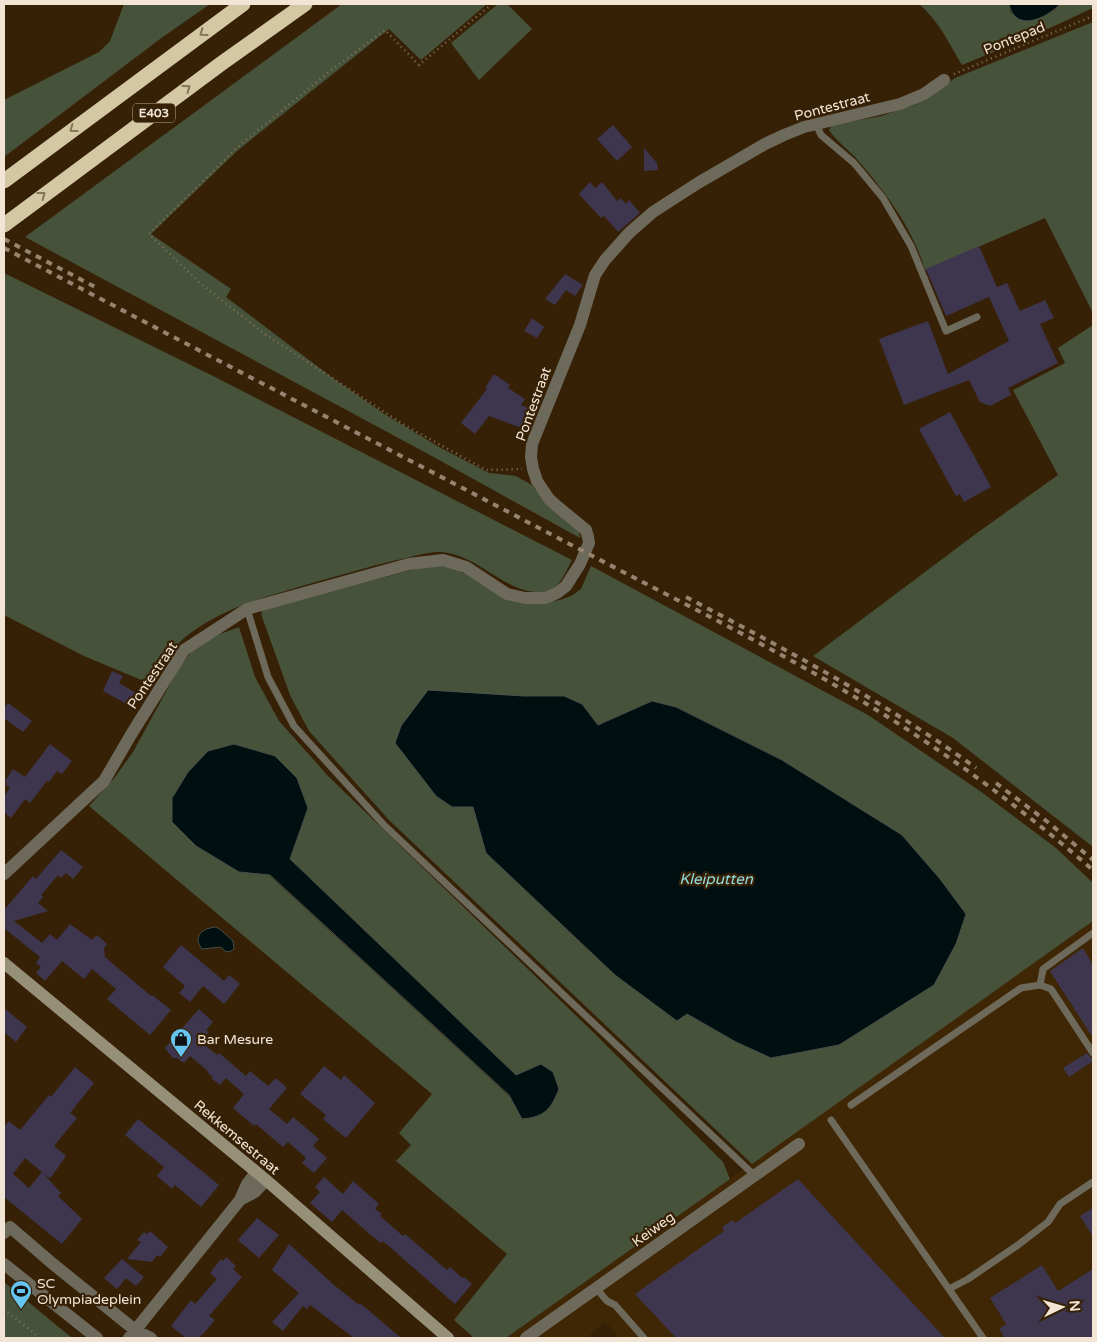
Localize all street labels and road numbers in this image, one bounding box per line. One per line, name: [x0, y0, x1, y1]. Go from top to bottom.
street label: Pontepad: [981, 18, 1047, 58]
street label: Pontestraat: [792, 88, 872, 125]
road number: E403: [133, 104, 175, 122]
street label: Pontestraat: [512, 364, 555, 444]
street label: Pontestraat: [124, 638, 182, 712]
street label: Rekkemsestraat: [190, 1097, 284, 1179]
street label: Keiweg: [629, 1208, 678, 1251]

